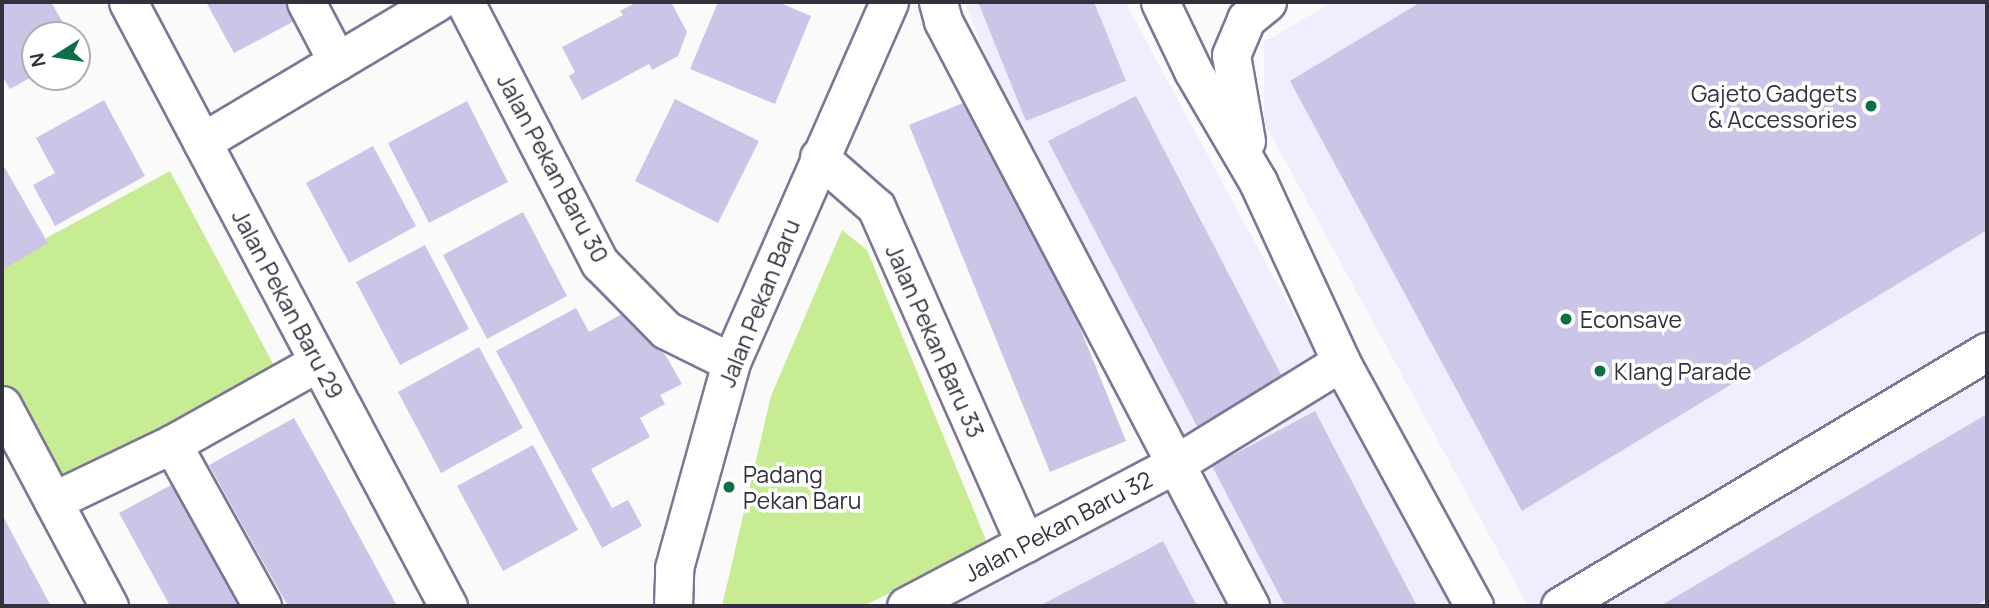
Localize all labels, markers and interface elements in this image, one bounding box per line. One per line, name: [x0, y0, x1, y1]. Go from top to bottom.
north arrow: [21, 21, 91, 91]
text: N: [23, 51, 52, 69]
street label: Jalan Pekan Baru 30: [492, 69, 614, 267]
place label: Gajeto Gadgets & Accessories: [1691, 79, 1857, 133]
marker: Gajeto Gadgets & Accessories: [1863, 98, 1879, 114]
street label: Jalan Pekan Baru 29: [226, 205, 350, 403]
street label: Jalan Pekan Baru: [713, 215, 805, 391]
street label: Jalan Pekan Baru 33: [880, 240, 990, 442]
place label: Econsave: [1580, 305, 1682, 333]
marker: Econsave: [1558, 311, 1574, 327]
place label: Klang Parade: [1614, 357, 1751, 385]
marker: Klang Parade: [1592, 363, 1608, 379]
place label: Padang Pekan Baru: [743, 460, 862, 514]
street label: Jalan Pekan Baru 32: [959, 465, 1157, 587]
marker: Padang Pekan Baru: [721, 479, 737, 495]

